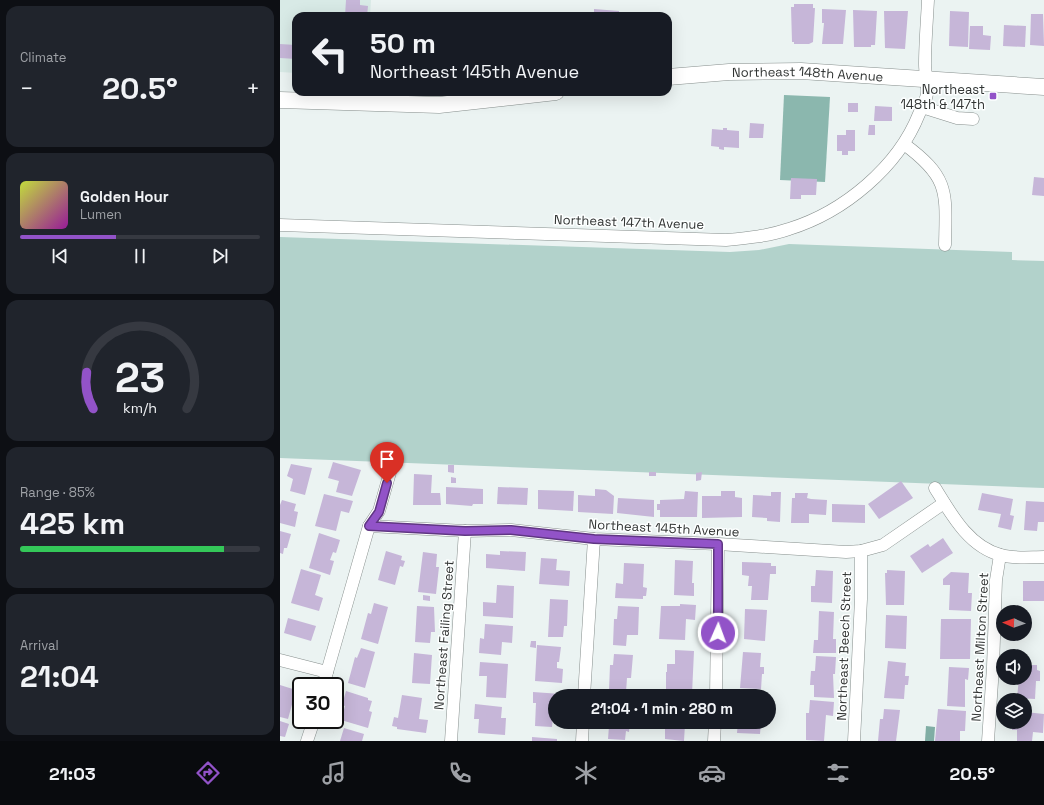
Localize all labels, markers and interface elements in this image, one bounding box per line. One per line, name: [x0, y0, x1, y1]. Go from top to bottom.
text: 50 m: [370, 25, 436, 61]
icon: left: [304, 28, 356, 80]
text: Climate: [20, 49, 66, 66]
text: Northeast 145th Avenue: [370, 60, 579, 83]
street label: Northeast 148th Avenue: [732, 62, 884, 85]
text: 20.5°: [102, 69, 178, 108]
text: −: [20, 74, 34, 102]
text: +: [246, 74, 260, 102]
place label: Northeast 148th & 147th: [900, 81, 985, 113]
marker: Northeast 148th & 147th: [988, 91, 998, 101]
text: Golden Hour: [80, 187, 169, 206]
text: Lumen: [80, 206, 122, 223]
street label: Northeast 147th Avenue: [554, 211, 704, 233]
icon: previous: [49, 245, 71, 267]
icon: pause: [129, 245, 151, 267]
icon: next: [209, 245, 231, 267]
text: 23: [115, 350, 165, 403]
text: km/h: [123, 398, 157, 416]
pin: [370, 442, 404, 483]
icon: arrive: [376, 448, 398, 470]
text: Range · 85%: [20, 484, 95, 501]
text: 425 km: [20, 504, 125, 543]
street label: Northeast 145th Avenue: [588, 516, 740, 540]
street label: Northeast Failing Street: [430, 560, 458, 710]
street label: Northeast Beech Street: [833, 571, 855, 721]
street label: Northeast Milton Street: [968, 572, 992, 722]
north arrow: [996, 605, 1032, 641]
map controls: [996, 605, 1032, 729]
position arrow: [697, 612, 739, 654]
text: Arrival: [20, 637, 59, 654]
button: sound: [996, 649, 1032, 685]
text: 21:04: [20, 657, 99, 696]
speed limit sign: 30: [292, 677, 344, 729]
button: layers: [996, 693, 1032, 729]
text: 21:04 · 1 min · 280 m: [591, 699, 733, 718]
icon: directions: [194, 759, 222, 787]
icon: music: [320, 759, 348, 787]
icon: phone: [446, 759, 474, 787]
icon: climate: [572, 759, 600, 787]
icon: car: [698, 759, 726, 787]
icon: filters: [824, 759, 852, 787]
text: 21:03: [49, 762, 96, 785]
text: 20.5°: [950, 762, 995, 785]

